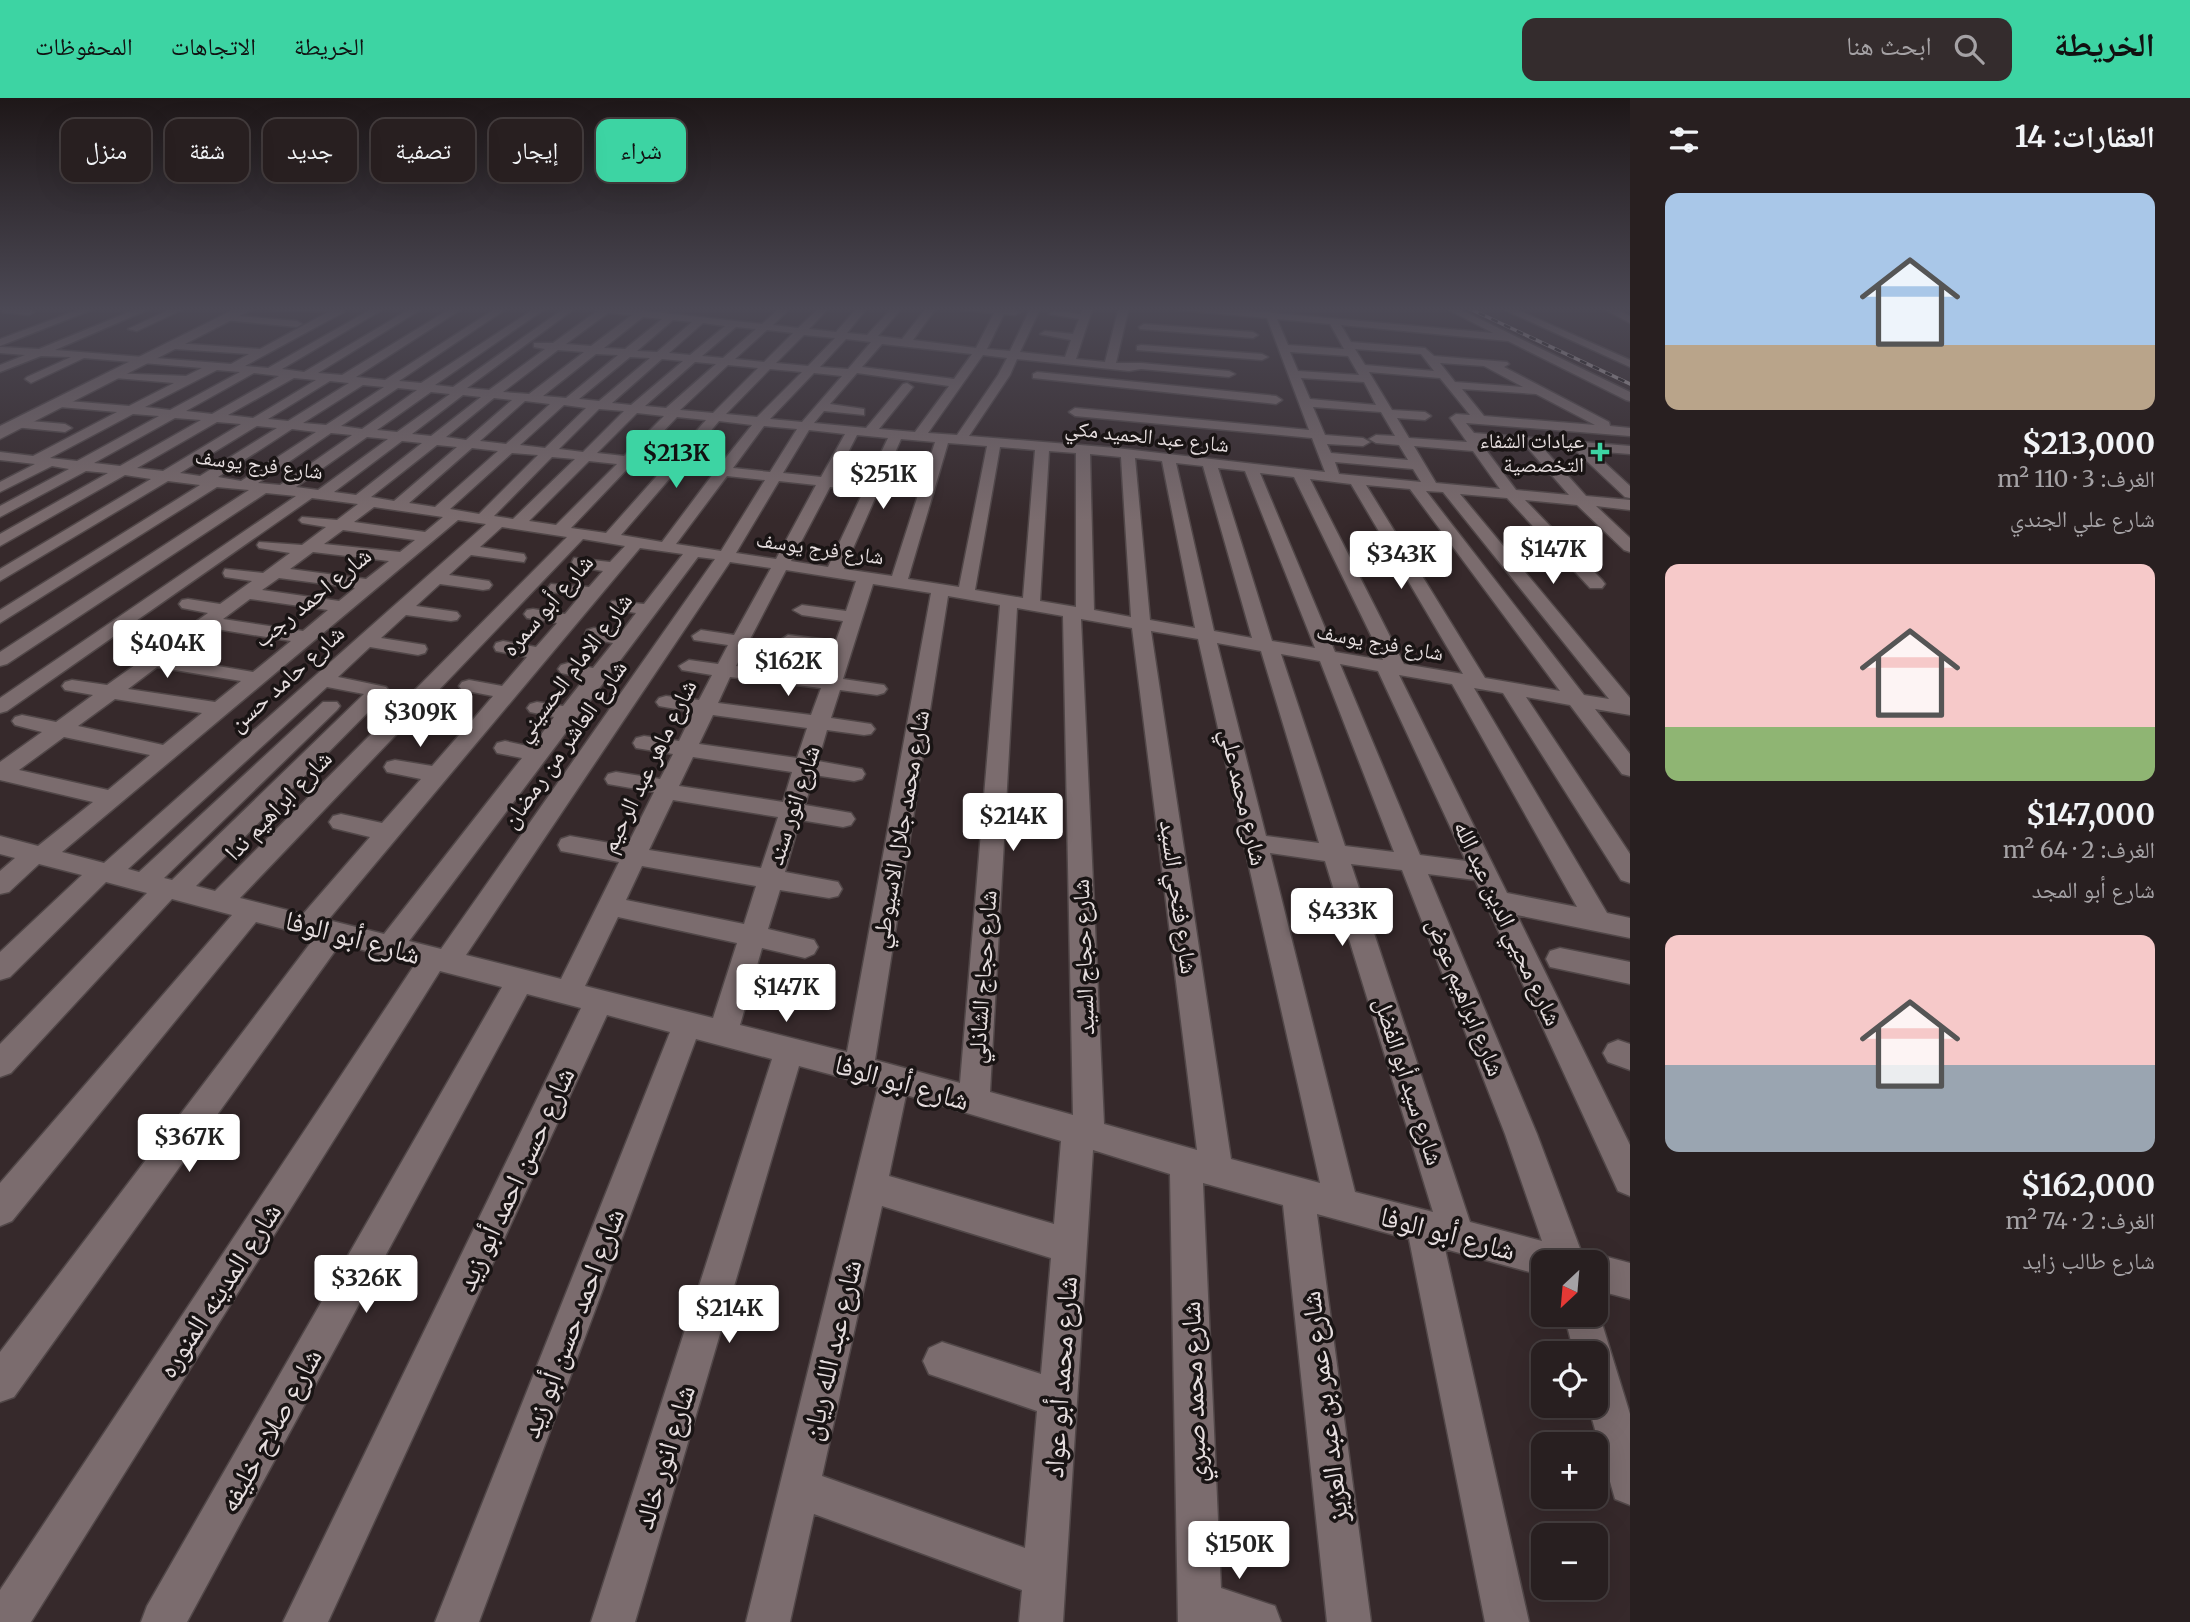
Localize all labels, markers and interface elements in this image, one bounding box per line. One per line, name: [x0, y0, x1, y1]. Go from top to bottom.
search box: [1522, 18, 2012, 81]
text: الخريطة: [2054, 24, 2155, 65]
text: ابحث هنا: [1846, 29, 1932, 62]
icon: search: [1950, 30, 1988, 68]
text: المحفوظات: [35, 31, 133, 62]
text: الاتجاهات: [171, 31, 256, 62]
text: الخريطة: [294, 31, 365, 62]
text: العقارات: 14: [2015, 117, 2155, 155]
chip: منزل: [61, 119, 151, 182]
chip: شقة: [165, 119, 249, 182]
chip: جديد: [263, 119, 357, 182]
chip: تصفية: [371, 119, 475, 182]
chip: إيجار: [489, 119, 582, 182]
chip: شراء: [596, 119, 686, 182]
icon: filters: [1665, 121, 1703, 159]
icon: home: [1847, 239, 1973, 365]
street label: شارع عبد الحميد مكي: [1063, 414, 1230, 461]
text: $213,000: [2022, 424, 2155, 462]
place label: عيادات الشفاء التخصصية: [1480, 427, 1584, 478]
pin: $213K: [627, 430, 725, 490]
text: $213K: [642, 438, 710, 467]
marker: عيادات الشفاء التخصصية: [1590, 442, 1610, 462]
street label: شارع فرج يوسف: [194, 443, 324, 485]
pin: $251K: [834, 452, 932, 511]
text: $251K: [849, 459, 917, 488]
text: الغرف: 3 · 110 m²: [1997, 464, 2155, 493]
text: شارع علي الجندي: [2010, 504, 2155, 533]
street label: شارع فرج يوسف: [754, 526, 886, 570]
pin: $147K: [1504, 526, 1602, 586]
pin: $343K: [1352, 532, 1450, 591]
text: $147K: [1520, 534, 1586, 563]
text: $343K: [1366, 539, 1436, 568]
street label: شارع احمد رجب: [247, 540, 377, 654]
street label: شارع أبو سمره: [494, 547, 600, 663]
street label: شارع الامام الحسيني: [507, 586, 642, 750]
icon: home: [1847, 610, 1973, 736]
street label: شارع حامد حسن: [221, 618, 351, 738]
street label: شارع فرج يوسف: [1314, 618, 1446, 666]
pin: $404K: [118, 620, 216, 680]
text: $404K: [129, 628, 205, 657]
pin: $162K: [739, 638, 837, 698]
text: $162K: [754, 646, 822, 675]
street label: شارع العاشر من رمضان: [494, 654, 634, 834]
street label: شارع ماهر عبد الرحيم: [593, 674, 704, 858]
pin: $309K: [371, 690, 469, 749]
text: $309K: [383, 697, 457, 726]
street label: شارع محمد جلال الاسيوطي: [864, 708, 940, 951]
street label: شارع محمد علي: [1209, 725, 1275, 869]
street label: شارع انور سند: [759, 741, 827, 869]
street label: شارع ابراهيم ندا: [218, 743, 339, 868]
pin: $214K: [964, 794, 1062, 853]
text: $147,000: [2026, 795, 2155, 833]
text: $214K: [979, 801, 1047, 830]
street label: شارع محيي الدين عبد الله: [1443, 815, 1569, 1032]
street label: شارع فتحي السيد: [1149, 818, 1205, 976]
text: الغرف: 2 · 64 m²: [2003, 835, 2155, 864]
text: شارع أبو المجد: [2032, 875, 2155, 904]
street label: شارع حجاج السيد: [1065, 878, 1101, 1036]
pin: $433K: [1293, 888, 1391, 948]
street label: شارع حجاج الشاذلي: [960, 889, 1008, 1065]
text: $433K: [1307, 896, 1377, 925]
street label: شارع أبو الوفا: [281, 902, 425, 972]
street label: شارع ابراهيم عوض: [1419, 913, 1512, 1081]
pin: $147K: [737, 964, 835, 1024]
text: $147K: [753, 972, 819, 1001]
icon: home: [1847, 981, 1973, 1107]
street label: شارع سيد أبو الفضل: [1367, 993, 1451, 1169]
street label: شارع أبو الوفا: [830, 1046, 974, 1118]
street label: شارع حسن احمد أبو زيد: [447, 1061, 583, 1297]
pin: $367K: [140, 1114, 238, 1174]
text: $367K: [154, 1122, 224, 1151]
text: $162,000: [2021, 1166, 2155, 1204]
street label: شارع المدينه المنوره: [149, 1195, 289, 1385]
street label: شارع أبو الوفا: [1376, 1198, 1520, 1268]
street label: شارع احمد حسن أبو زيد: [512, 1203, 632, 1443]
text: الغرف: 2 · 74 m²: [2005, 1206, 2155, 1235]
text: شارع طالب زايد: [2023, 1246, 2155, 1275]
north arrow: [1531, 1250, 1608, 1326]
map controls: [1531, 1250, 1608, 1600]
pin: $326K: [317, 1256, 415, 1315]
street label: شارع عبد الله ريان: [793, 1256, 869, 1444]
text: $326K: [330, 1263, 402, 1292]
street label: شارع محمد أبو عواد: [1035, 1275, 1085, 1479]
pin: $214K: [680, 1286, 778, 1345]
street label: شارع عمر بن عبد العزيز: [1292, 1289, 1356, 1526]
text: $214K: [695, 1293, 763, 1322]
street label: شارع محمد صبري: [1172, 1300, 1219, 1483]
button: locate: [1531, 1341, 1608, 1418]
street label: شارع صلاح خليفه: [210, 1342, 330, 1518]
street label: شارع انور خالد: [625, 1381, 703, 1533]
button: +: [1531, 1432, 1608, 1509]
pin: $150K: [1190, 1522, 1288, 1581]
button: −: [1531, 1523, 1608, 1600]
text: $150K: [1204, 1529, 1274, 1558]

